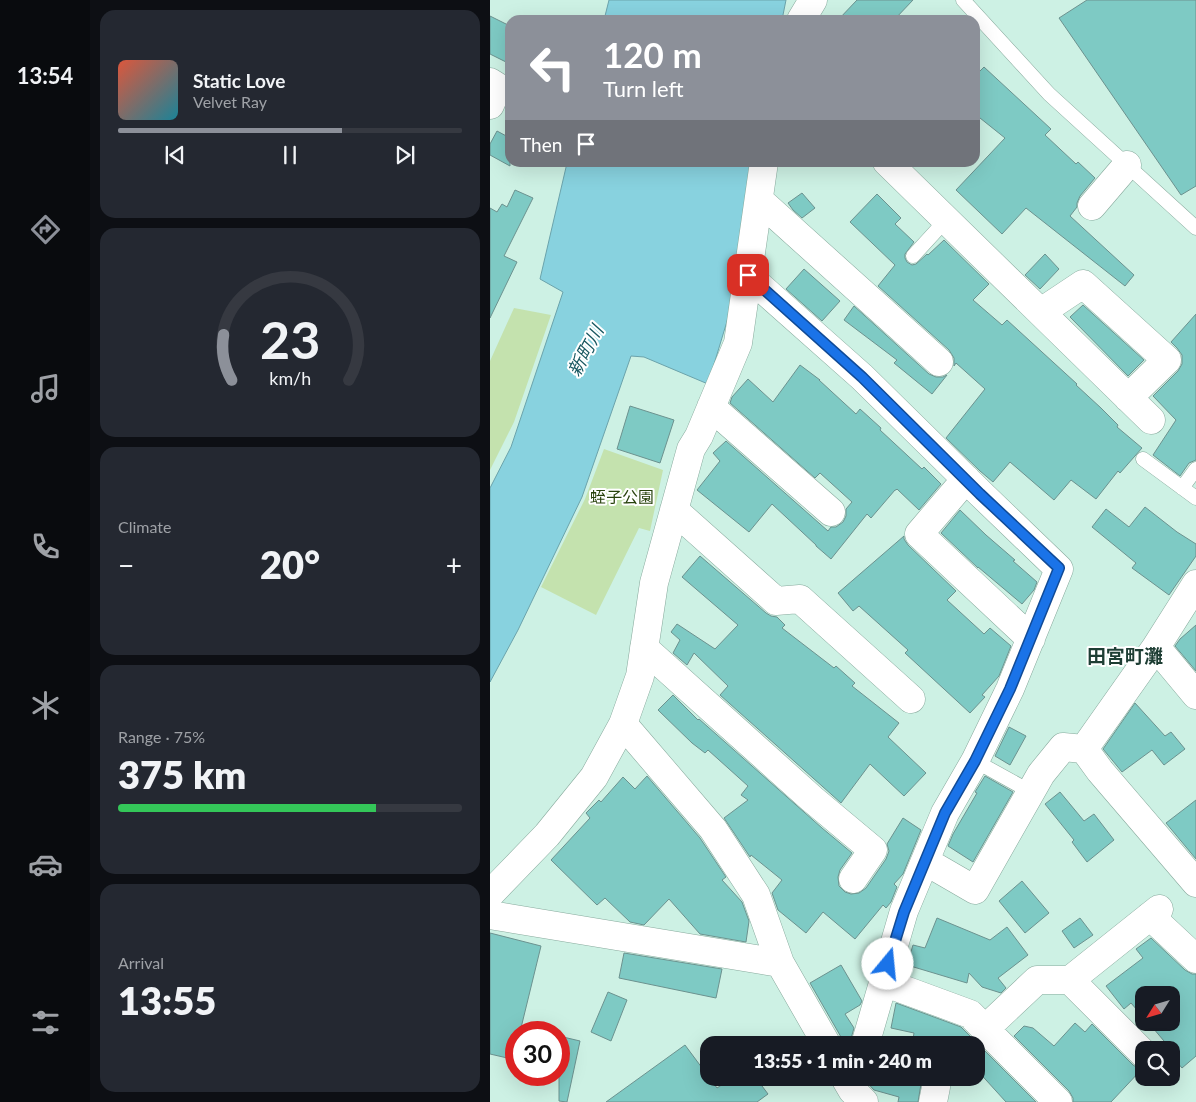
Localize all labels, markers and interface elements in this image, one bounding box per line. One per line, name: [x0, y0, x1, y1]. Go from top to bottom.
text: 120 m: [603, 33, 702, 75]
icon: left: [520, 35, 585, 100]
text: 13:54: [17, 62, 73, 89]
text: Static Love: [193, 69, 285, 92]
text: Turn left: [603, 75, 684, 102]
text: Velvet Ray: [193, 92, 267, 111]
icon: arrive: [572, 130, 600, 158]
text: Then: [520, 133, 562, 156]
icon: previous: [161, 141, 189, 169]
icon: pause: [276, 141, 304, 169]
icon: next: [391, 141, 419, 169]
icon: directions: [28, 212, 63, 247]
pin: [727, 254, 769, 296]
icon: arrive: [734, 261, 762, 289]
text: 23: [260, 308, 320, 370]
water label: 新町川: [563, 320, 608, 380]
text: km/h: [269, 367, 311, 389]
icon: music: [28, 371, 63, 406]
park label: 蛭子公園: [590, 487, 654, 506]
text: Climate: [118, 517, 171, 536]
icon: phone: [28, 529, 63, 564]
text: 20°: [260, 541, 320, 587]
text: −: [118, 548, 134, 582]
text: +: [446, 548, 462, 582]
district label: 田宮町灘: [1087, 644, 1163, 667]
icon: climate: [28, 688, 63, 723]
text: Range · 75%: [118, 727, 205, 746]
text: 375 km: [118, 751, 246, 797]
icon: car: [28, 847, 63, 882]
position arrow: [861, 937, 913, 989]
text: Arrival: [118, 953, 164, 972]
text: 13:55: [118, 977, 216, 1023]
north arrow: [1135, 986, 1180, 1031]
map controls: [1135, 986, 1180, 1086]
icon: filters: [28, 1005, 63, 1040]
speed limit sign: 30: [505, 1021, 570, 1086]
button: search: [1135, 1041, 1180, 1086]
text: 13:55 · 1 min · 240 m: [753, 1049, 932, 1072]

